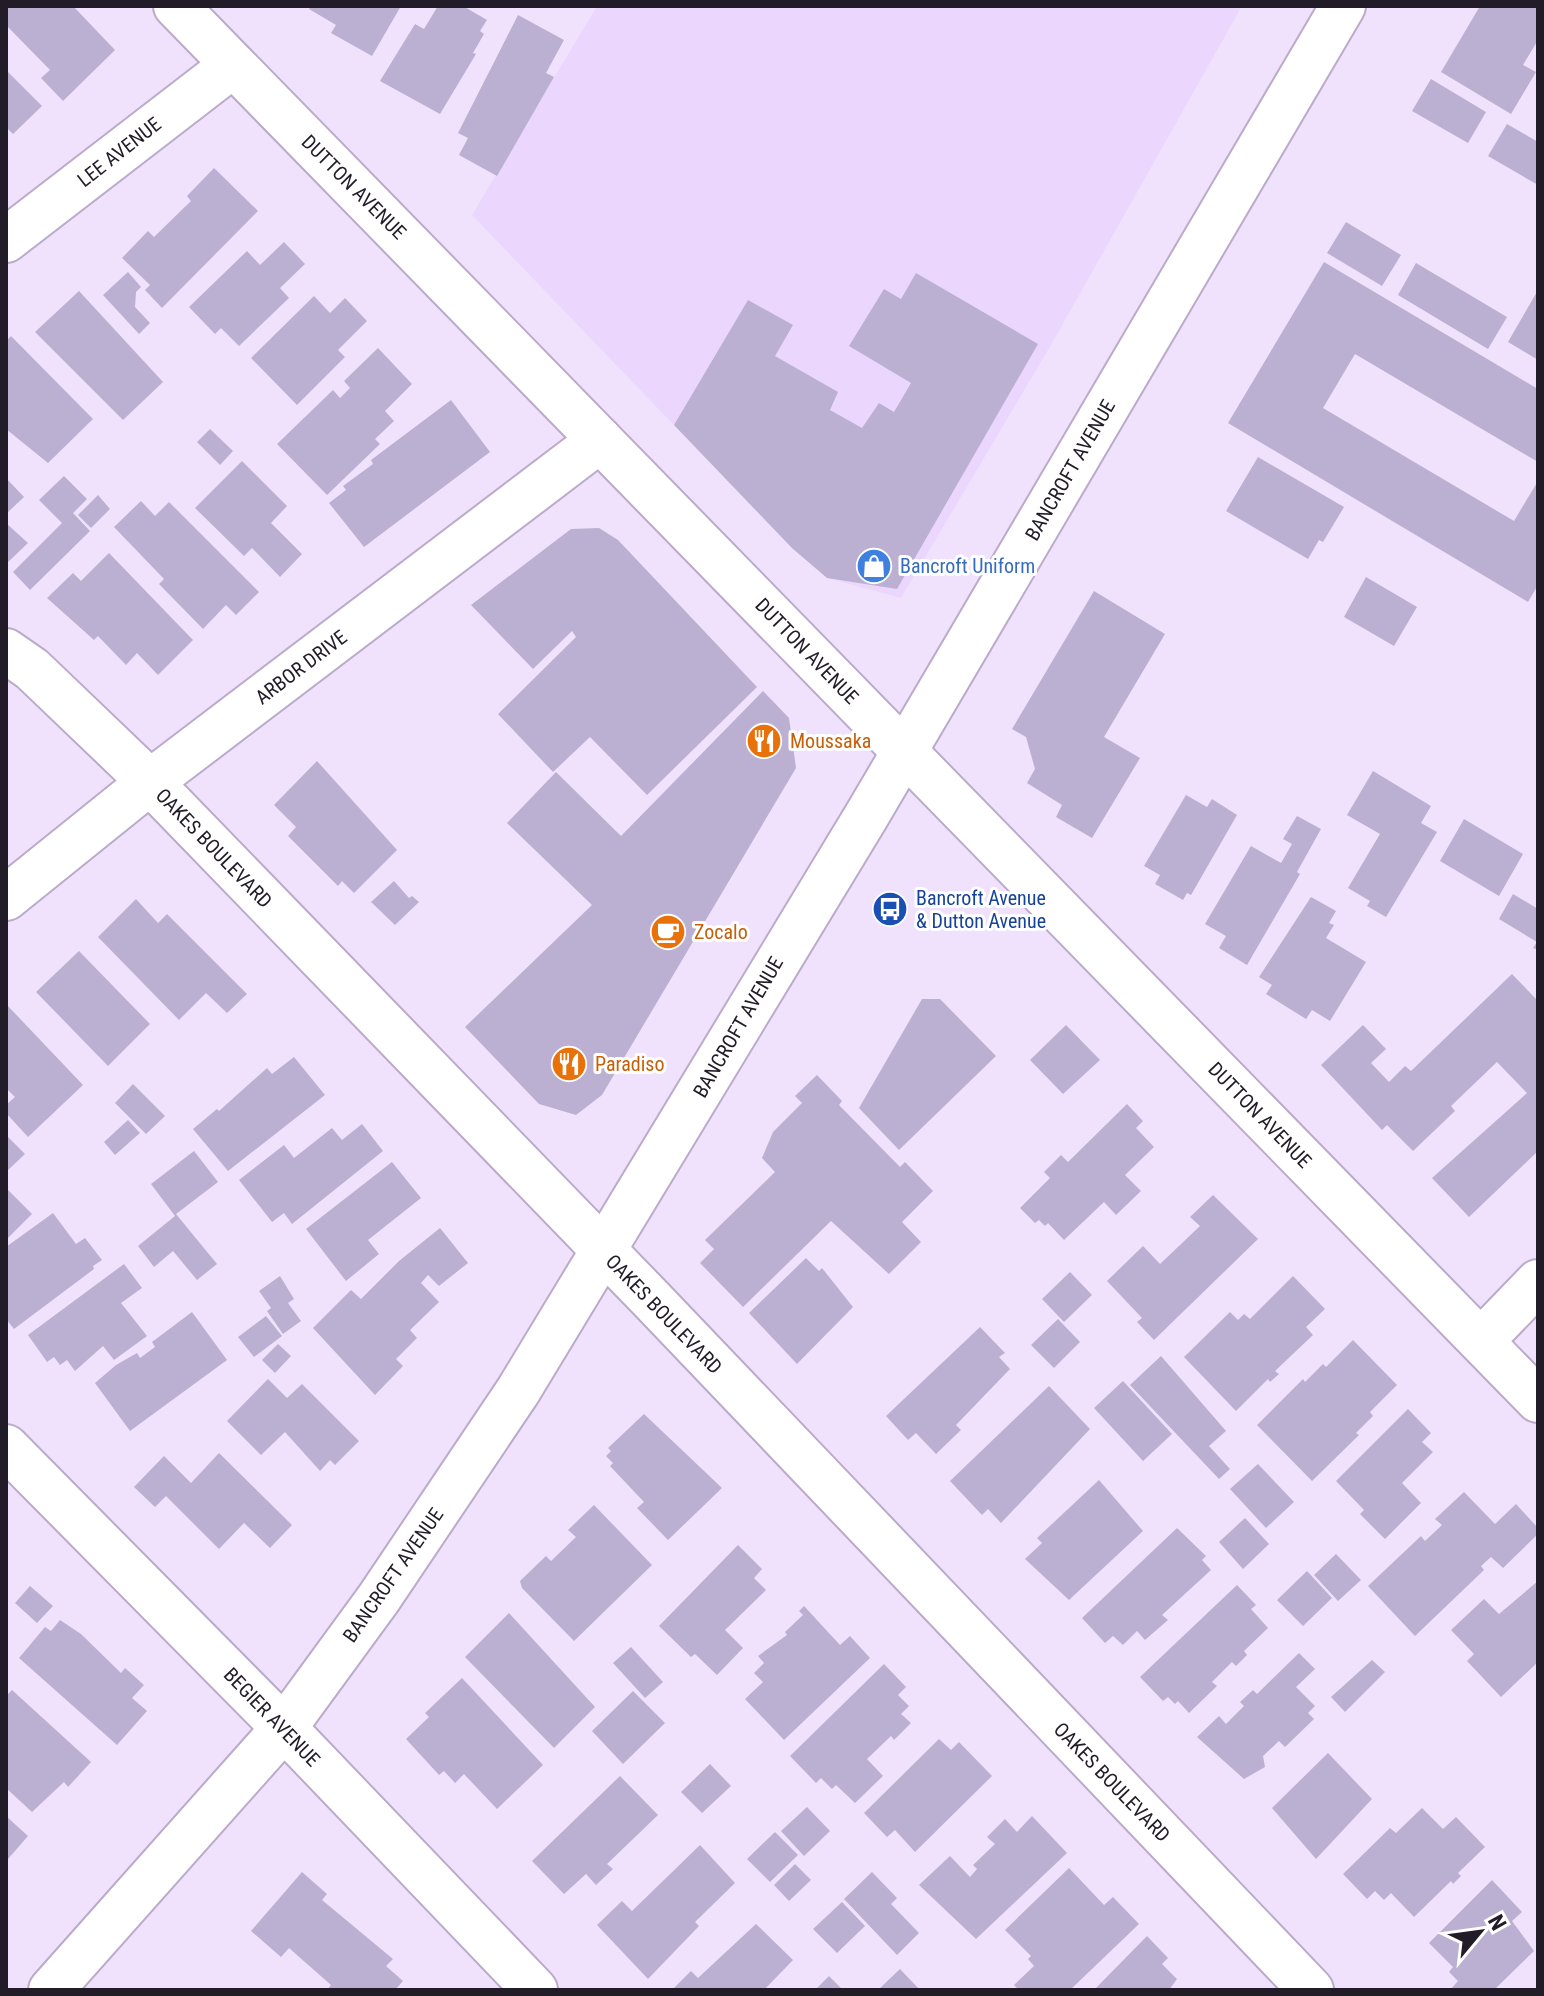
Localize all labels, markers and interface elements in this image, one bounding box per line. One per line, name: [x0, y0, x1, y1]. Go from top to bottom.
street label: LEE AVENUE: [72, 112, 166, 192]
street label: DUTTON AVENUE: [297, 130, 411, 244]
street label: BANCROFT AVENUE: [1020, 395, 1120, 545]
shop icon: Bancroft Uniform: [855, 547, 893, 585]
place label: Bancroft Uniform: [900, 554, 1035, 578]
street label: DUTTON AVENUE: [751, 593, 864, 709]
street label: ARBOR DRIVE: [250, 625, 352, 709]
restaurant icon: Moussaka: [745, 722, 783, 760]
place label: Moussaka: [790, 729, 871, 753]
street label: OAKES BOULEVARD: [151, 783, 277, 913]
place label: Bancroft Avenue & Dutton Avenue: [916, 886, 1046, 933]
bus stop icon: Bancroft Avenue & Dutton Avenue: [871, 890, 909, 928]
cafe icon: Zocalo: [649, 913, 687, 951]
place label: Zocalo: [694, 920, 748, 944]
street label: BANCROFT AVENUE: [688, 952, 788, 1102]
restaurant icon: Paradiso: [550, 1045, 588, 1083]
place label: Paradiso: [595, 1052, 665, 1076]
street label: DUTTON AVENUE: [1204, 1057, 1317, 1173]
street label: OAKES BOULEVARD: [601, 1249, 727, 1379]
street label: BANCROFT AVENUE: [338, 1503, 448, 1647]
street label: BEGIER AVENUE: [219, 1663, 325, 1771]
street label: OAKES BOULEVARD: [1049, 1717, 1175, 1847]
north arrow: [1440, 1892, 1520, 1972]
text: N: [1483, 1911, 1511, 1935]

